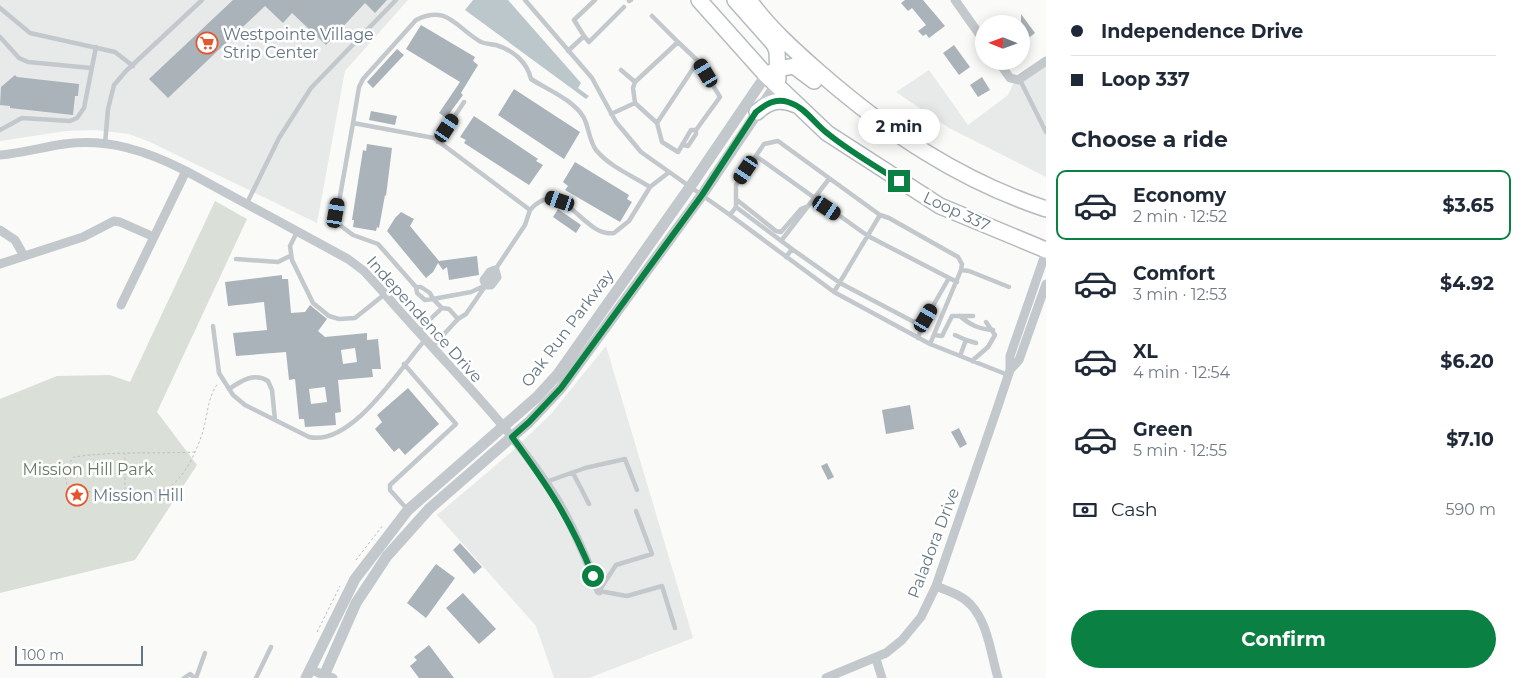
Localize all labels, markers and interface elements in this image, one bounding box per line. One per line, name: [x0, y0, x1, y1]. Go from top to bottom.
north arrow: [975, 15, 1030, 70]
map controls: [975, 15, 1030, 70]
text: Independence Drive: [1101, 20, 1303, 43]
place label: Westpointe Village Strip Center: [223, 25, 374, 62]
supermarket icon: Westpointe Village Strip Center: [195, 31, 219, 55]
car: [691, 56, 720, 90]
text: Loop 337: [1101, 68, 1190, 91]
callout: 2 min: [858, 109, 940, 144]
car: [432, 111, 461, 145]
text: 2 min: [876, 117, 922, 136]
text: Choose a ride: [1071, 126, 1228, 153]
car: [731, 153, 760, 187]
route end: [888, 170, 910, 192]
icon: car: [1073, 183, 1118, 228]
text: Economy: [1133, 184, 1226, 207]
street label: Loop 337: [920, 188, 993, 235]
car: [543, 189, 576, 213]
car: [810, 193, 843, 223]
text: $3.65: [1443, 194, 1494, 217]
car: [326, 197, 345, 229]
text: 2 min · 12:52: [1133, 207, 1227, 226]
street label: Independence Drive: [363, 252, 486, 386]
icon: car: [1073, 261, 1118, 306]
text: Comfort: [1133, 262, 1215, 285]
street label: Oak Run Parkway: [517, 266, 618, 391]
text: $4.92: [1440, 272, 1494, 295]
text: 3 min · 12:53: [1133, 285, 1227, 304]
car: [912, 301, 939, 335]
icon: car: [1073, 339, 1118, 384]
text: XL: [1133, 340, 1158, 363]
text: $6.20: [1440, 350, 1494, 373]
text: 4 min · 12:54: [1133, 363, 1230, 382]
icon: car: [1073, 417, 1118, 462]
text: Green: [1133, 418, 1193, 441]
text: $7.10: [1446, 428, 1494, 451]
text: 5 min · 12:55: [1133, 441, 1227, 460]
park label: Mission Hill Park: [22, 460, 154, 479]
place icon: Mission Hill: [65, 483, 89, 507]
street label: Paladora Drive: [904, 485, 963, 601]
place label: Mission Hill: [93, 486, 183, 505]
icon: cash: [1071, 496, 1099, 524]
text: Cash: [1111, 498, 1158, 521]
text: 590 m: [1445, 500, 1496, 519]
route start: [582, 565, 604, 587]
button: Confirm: [1071, 610, 1496, 668]
scale bar: [15, 643, 142, 666]
text: 100 m: [22, 646, 64, 664]

